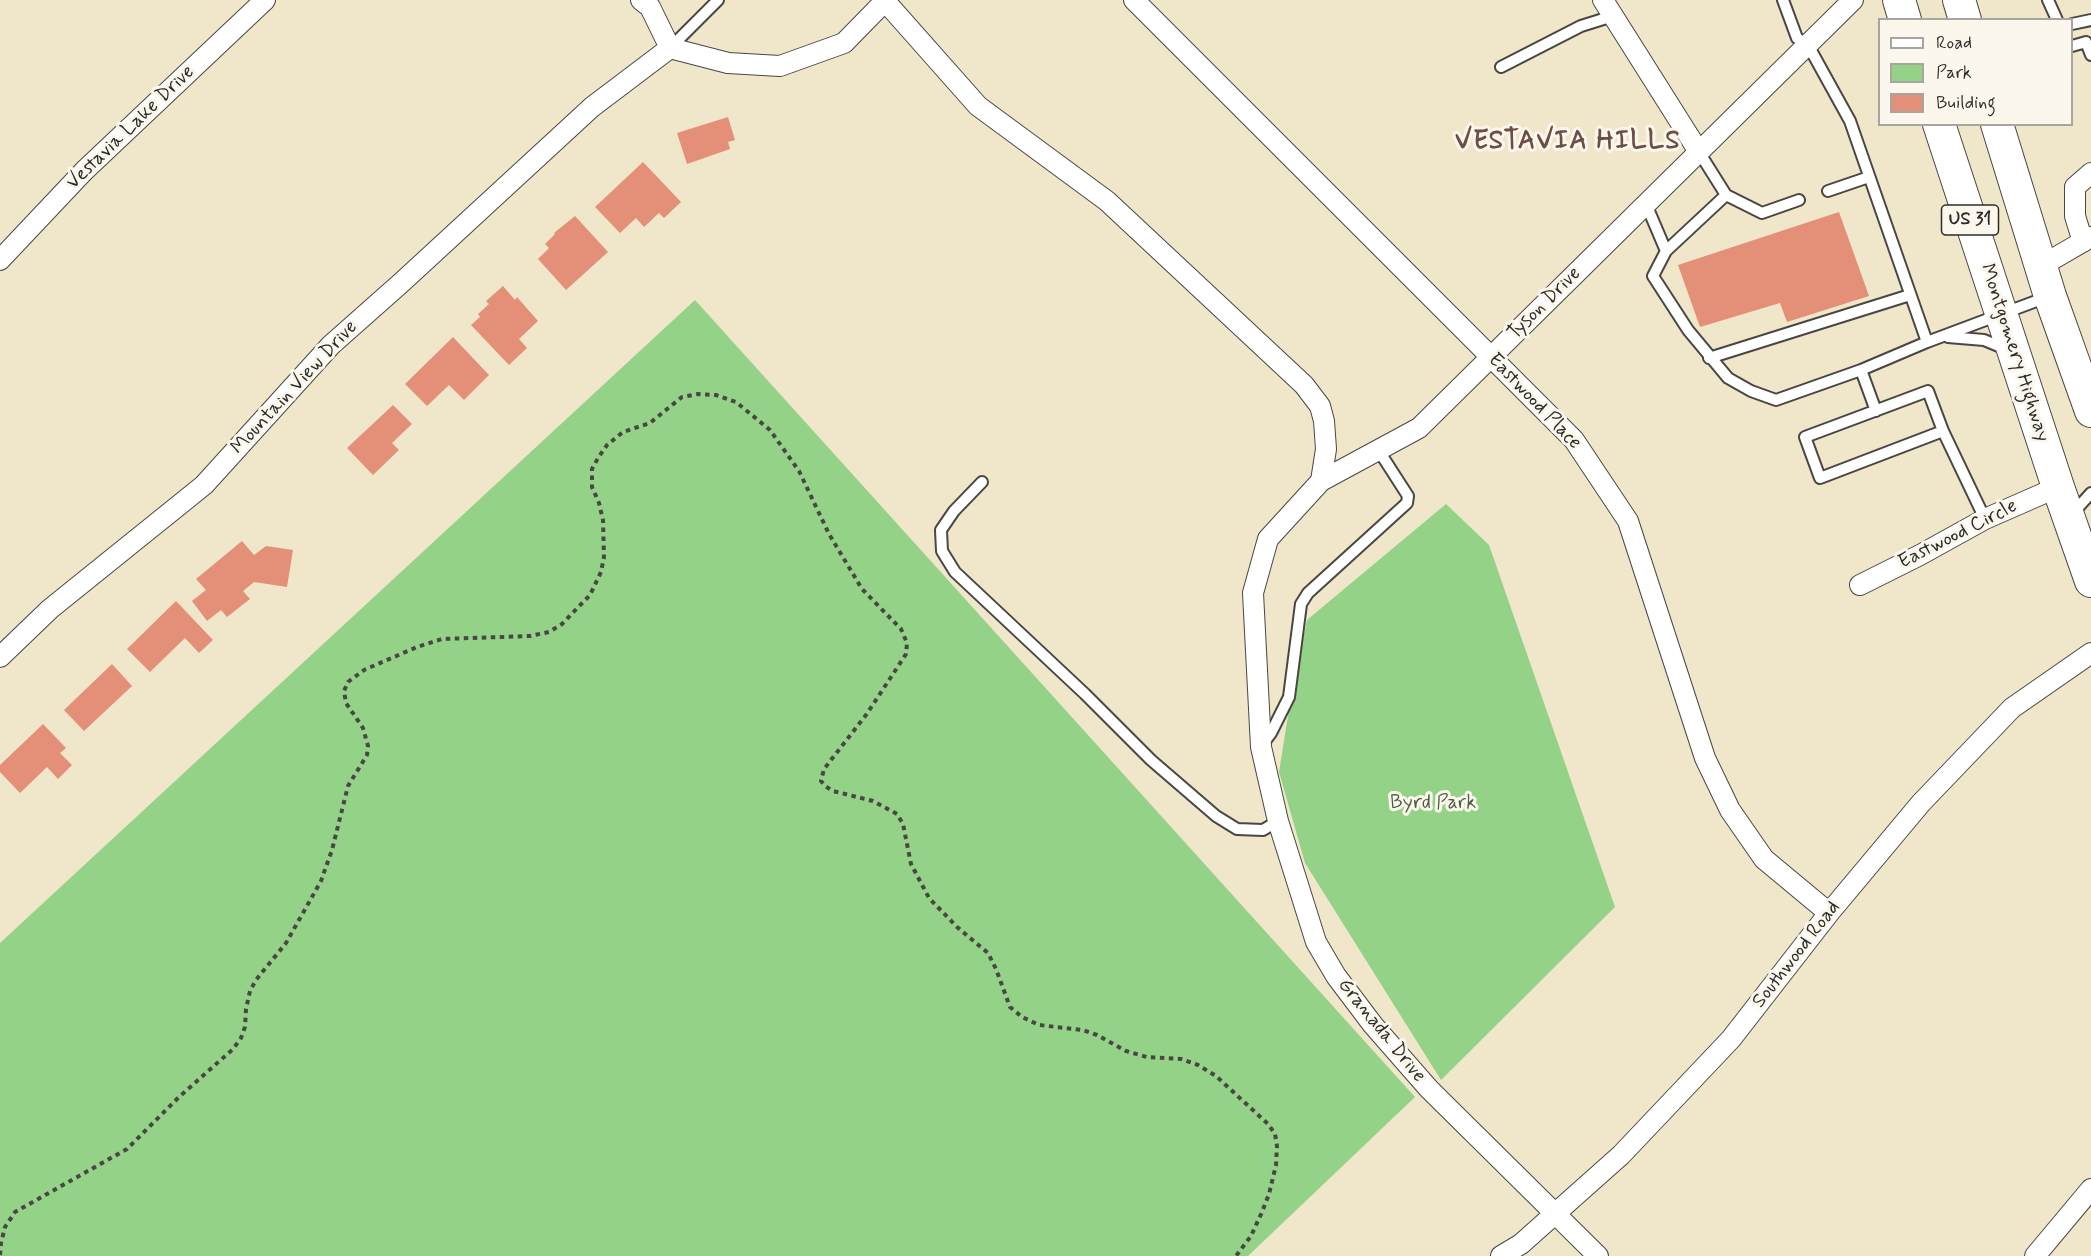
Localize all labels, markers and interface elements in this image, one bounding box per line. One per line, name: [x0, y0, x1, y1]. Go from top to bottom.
legend: [1878, 18, 2073, 126]
text: Road: [1936, 31, 1972, 55]
street label: Vestavia Lake Drive: [62, 61, 200, 195]
text: Park: [1936, 61, 1972, 85]
text: Building: [1936, 91, 1996, 115]
district label: VESTAVIA HILLS: [1458, 127, 1678, 159]
road number: US 31: [1942, 205, 1998, 235]
street label: Montgomery Highway: [1974, 261, 2054, 445]
street label: Tyson Drive: [1503, 262, 1587, 346]
street label: Mountain View Drive: [227, 316, 363, 460]
street label: Eastwood Place: [1482, 349, 1586, 455]
street label: Eastwood Circle: [1895, 495, 2021, 575]
park label: Byrd Park: [1390, 792, 1476, 816]
street label: Southwood Road: [1748, 897, 1846, 1013]
street label: Granada Drive: [1332, 974, 1430, 1088]

